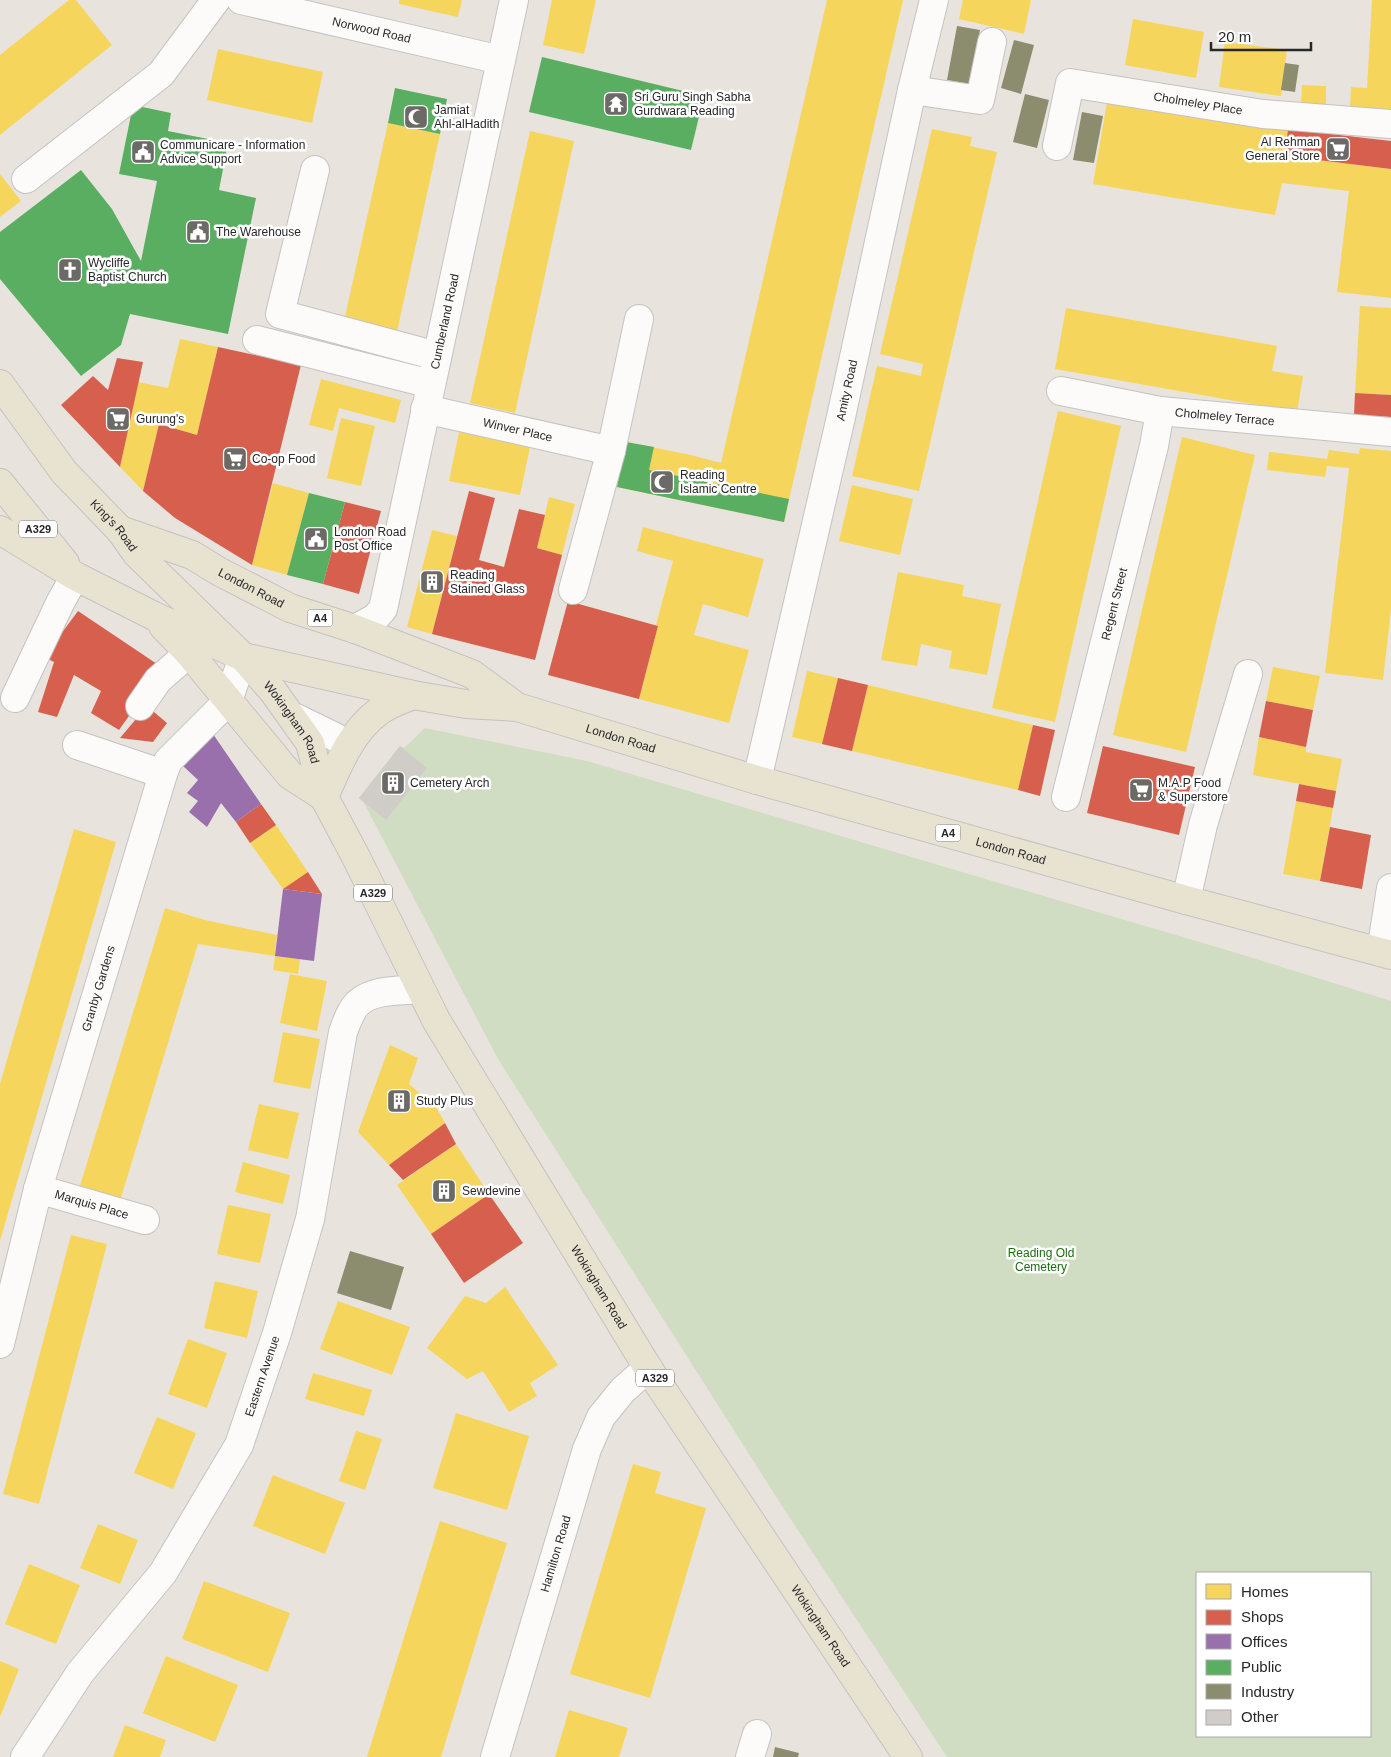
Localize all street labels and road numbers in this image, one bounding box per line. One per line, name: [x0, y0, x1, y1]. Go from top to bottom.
street label: Norwood Road: [331, 14, 412, 46]
street label: Cholmeley Place: [1152, 90, 1244, 118]
street label: Cumberland Road: [428, 272, 462, 371]
street label: Amity Road: [833, 358, 860, 422]
street label: Cholmeley Terrace: [1174, 405, 1275, 428]
street label: Winver Place: [482, 415, 554, 445]
street label: King's Road: [87, 497, 140, 554]
road number: A329: [19, 520, 57, 538]
street label: London Road: [216, 565, 286, 611]
street label: Regent Street: [1099, 566, 1130, 642]
road number: A4: [308, 610, 332, 626]
street label: Wokingham Road: [261, 678, 322, 765]
street label: London Road: [584, 721, 657, 756]
road number: A4: [936, 824, 960, 841]
street label: London Road: [974, 835, 1047, 867]
road number: A329: [354, 884, 392, 901]
street label: Granby Gardens: [79, 944, 118, 1033]
street label: Marquis Place: [53, 1187, 131, 1222]
street label: Wokingham Road: [568, 1243, 630, 1331]
street label: Eastern Avenue: [242, 1333, 283, 1418]
road number: A329: [636, 1370, 674, 1386]
street label: Hamilton Road: [538, 1514, 574, 1594]
street label: Wokingham Road: [788, 1583, 853, 1670]

